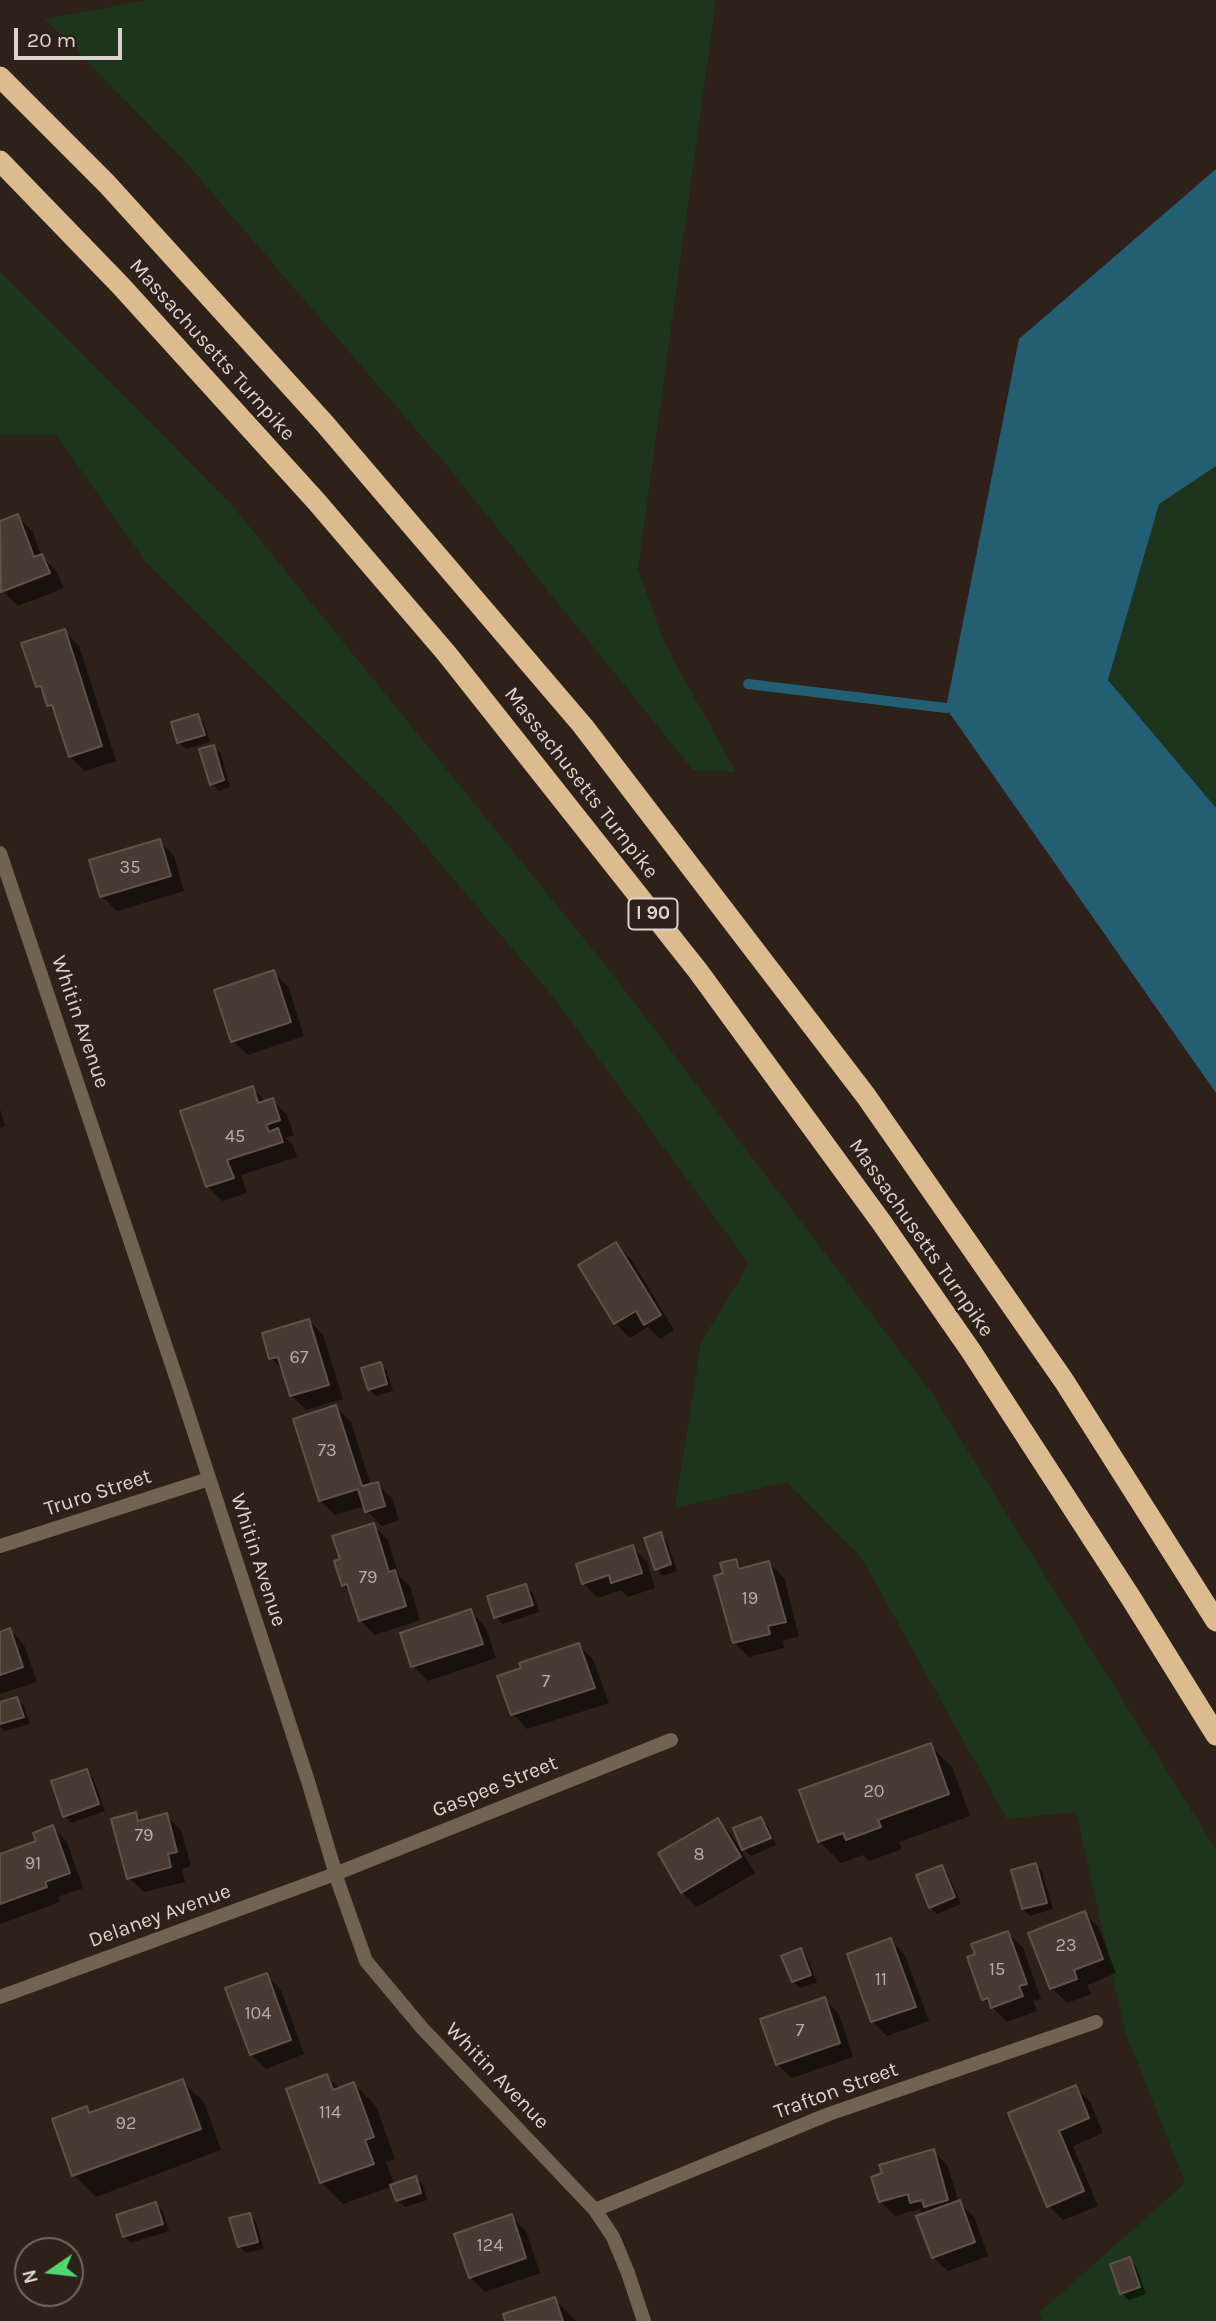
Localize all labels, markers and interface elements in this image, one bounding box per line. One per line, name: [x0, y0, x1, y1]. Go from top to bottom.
scale bar: [18, 14, 126, 58]
text: 20 m: [27, 28, 76, 52]
street label: Massachusetts Turnpike: [124, 254, 300, 446]
street label: Massachusetts Turnpike: [498, 682, 664, 884]
house number: 35: [120, 857, 140, 879]
road number: I 90: [628, 898, 678, 930]
street label: Whitin Avenue: [46, 952, 114, 1092]
house number: 45: [225, 1126, 245, 1148]
street label: Massachusetts Turnpike: [843, 1134, 999, 1342]
house number: 67: [290, 1347, 308, 1369]
house number: 73: [317, 1440, 337, 1462]
street label: Truro Street: [41, 1464, 155, 1522]
street label: Whitin Avenue: [225, 1490, 291, 1630]
house number: 79: [359, 1567, 377, 1589]
house number: 19: [742, 1588, 758, 1610]
house number: 7: [542, 1671, 550, 1693]
street label: Gaspee Street: [429, 1750, 561, 1824]
house number: 20: [863, 1781, 885, 1803]
house number: 79: [135, 1825, 153, 1847]
house number: 8: [693, 1844, 705, 1866]
house number: 91: [25, 1853, 41, 1875]
street label: Delaney Avenue: [85, 1879, 235, 1953]
house number: 23: [1055, 1935, 1077, 1957]
house number: 15: [989, 1959, 1005, 1981]
house number: 11: [875, 1969, 887, 1991]
house number: 104: [245, 2003, 271, 2025]
street label: Whitin Avenue: [440, 2017, 554, 2135]
house number: 7: [796, 2020, 804, 2042]
street label: Trafton Street: [771, 2057, 901, 2125]
house number: 114: [319, 2102, 341, 2124]
house number: 92: [116, 2113, 136, 2135]
house number: 124: [477, 2235, 503, 2257]
north arrow: [14, 2237, 84, 2307]
text: N: [18, 2267, 43, 2286]

